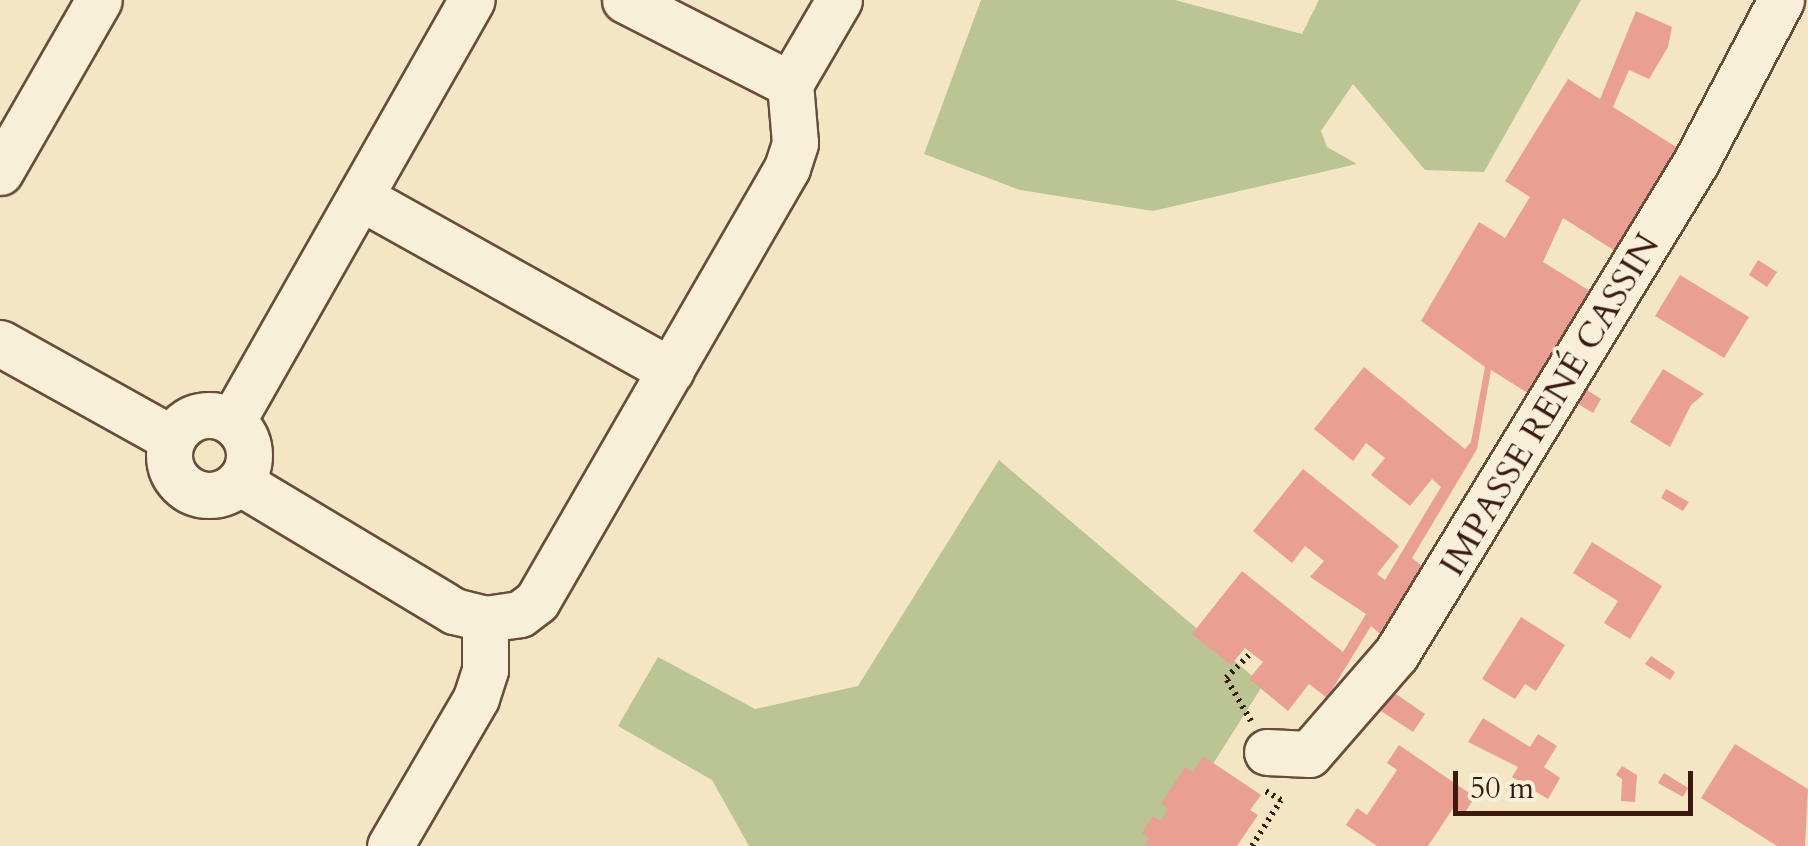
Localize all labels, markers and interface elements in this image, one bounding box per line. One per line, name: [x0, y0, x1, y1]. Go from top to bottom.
street label: IMPASSE RENÉ CASSIN: [1431, 226, 1669, 584]
scale bar: [1458, 751, 1698, 813]
text: 50 m: [1470, 768, 1534, 809]

